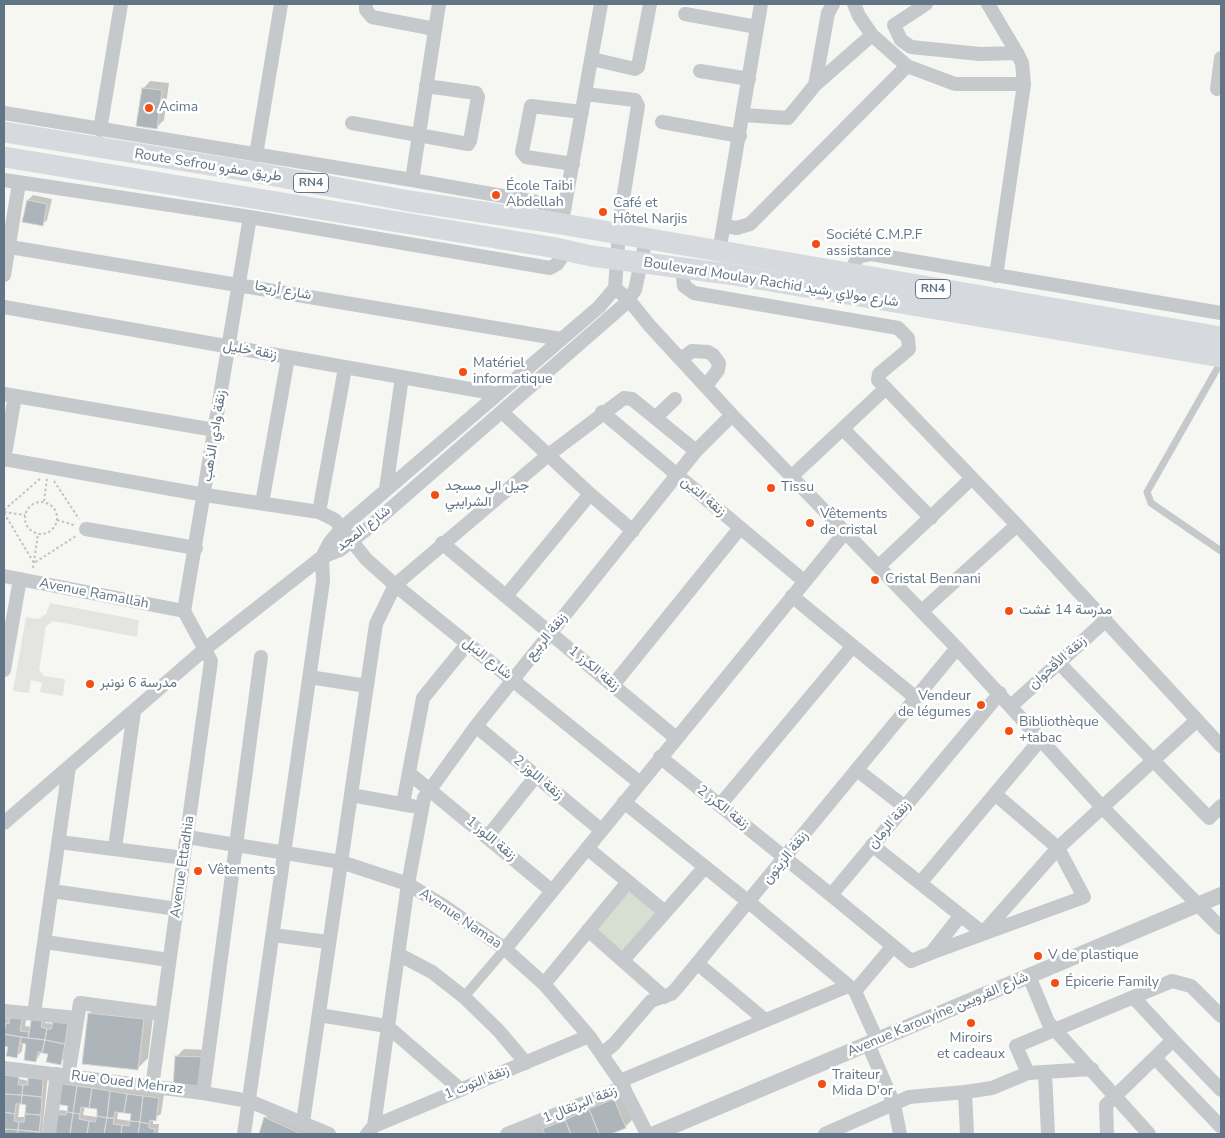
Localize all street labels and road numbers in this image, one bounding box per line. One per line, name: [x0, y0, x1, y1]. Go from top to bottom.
street label: Route Sefrou طريق صفرو: [133, 146, 283, 186]
road number: RN4: [294, 174, 328, 192]
street label: Boulevard Moulay Rachid شارع مولاي رشيد: [642, 255, 900, 311]
street label: شارع أريحا: [253, 278, 313, 304]
road number: RN4: [916, 280, 950, 298]
street label: زنقة خليل: [222, 338, 278, 364]
street label: زنقة وادي الذهب: [199, 389, 231, 483]
street label: زنقة التين: [677, 473, 729, 521]
street label: شارع المجد: [334, 503, 394, 555]
street label: Avenue Ramallah: [38, 575, 150, 613]
street label: زنقة الربيع: [523, 610, 571, 664]
street label: زنقة الأقحوان: [1026, 633, 1090, 693]
street label: شارع النبل: [459, 635, 515, 683]
street label: زنقة الكرز 1: [565, 643, 623, 695]
street label: زنقة اللوز 2: [509, 752, 567, 804]
street label: زنقة الكرز 2: [693, 782, 753, 834]
street label: زنقة الرمان: [865, 797, 915, 853]
street label: زنقة اللوز 1: [462, 813, 520, 865]
street label: Avenue Ettadhia: [168, 815, 198, 919]
street label: زنقة الزيتون: [760, 828, 812, 888]
street label: Avenue Namaa: [416, 885, 504, 953]
street label: Avenue Karouyine شارع القرويين: [845, 969, 1031, 1061]
street label: زنقة التوت 1: [442, 1062, 512, 1104]
street label: Rue Oued Mehraz: [70, 1068, 184, 1098]
street label: زنقة البرتقال 1: [540, 1083, 620, 1127]

